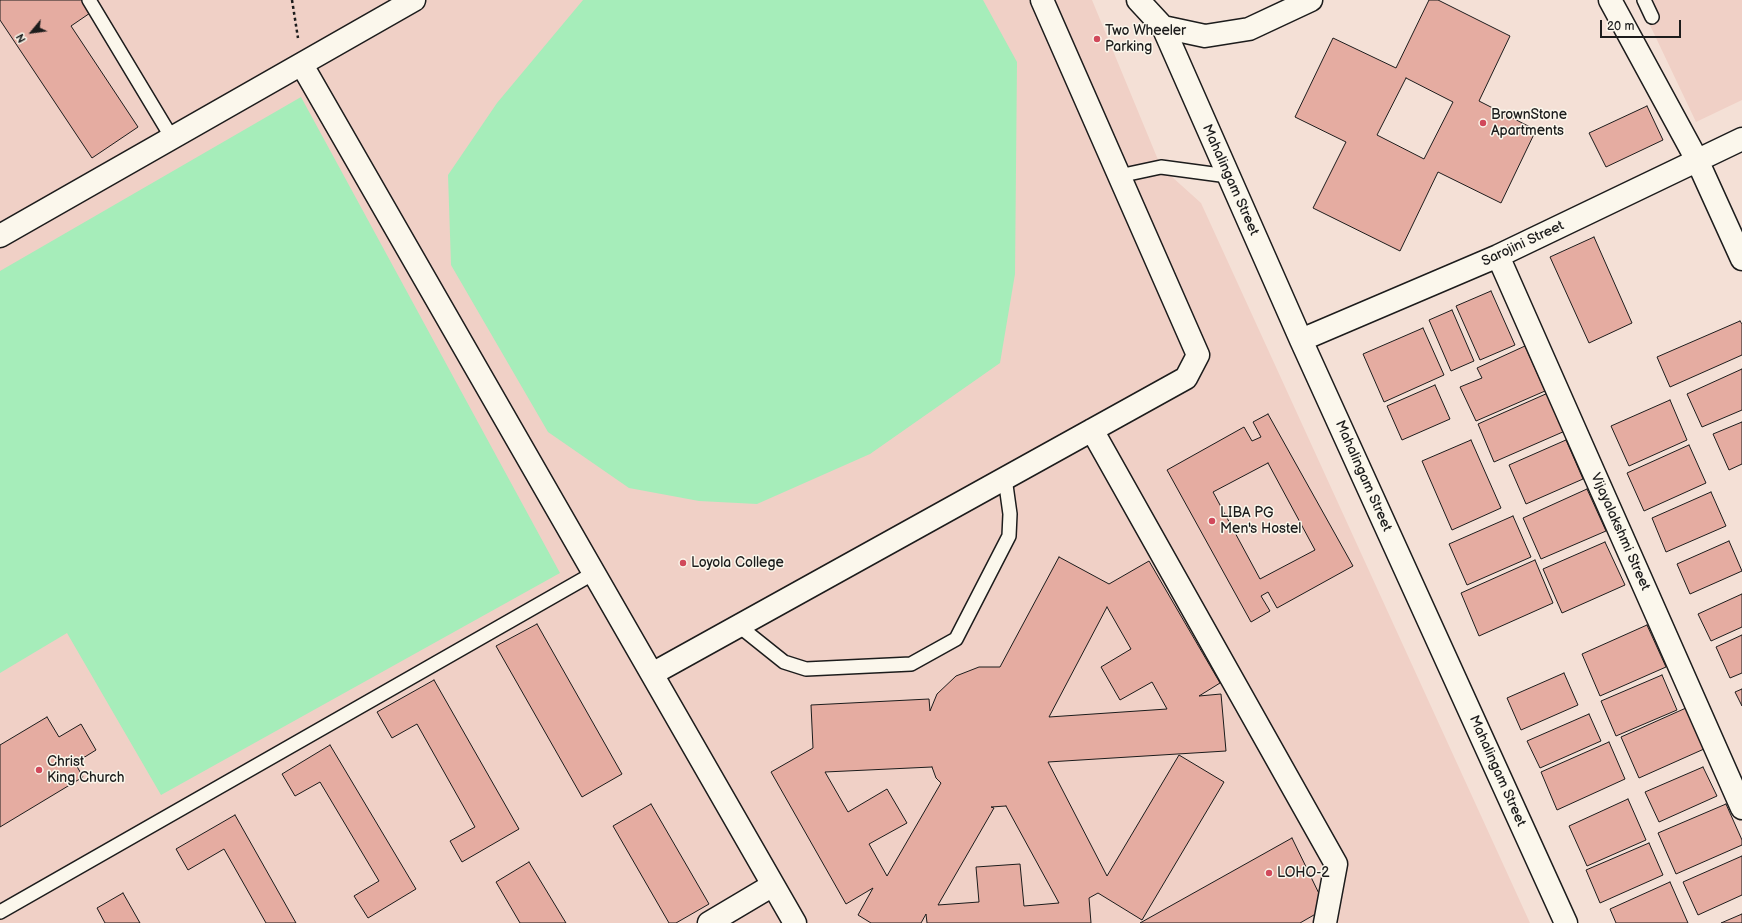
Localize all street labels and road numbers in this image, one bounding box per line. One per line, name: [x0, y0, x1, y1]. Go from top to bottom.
street label: Mahalingam Street: [1198, 122, 1262, 238]
street label: Sarojini Street: [1479, 218, 1567, 270]
street label: Mahalingam Street: [1331, 418, 1395, 534]
street label: Vijayalakshmi Street: [1587, 471, 1653, 593]
street label: Mahalingam Street: [1465, 713, 1529, 829]

